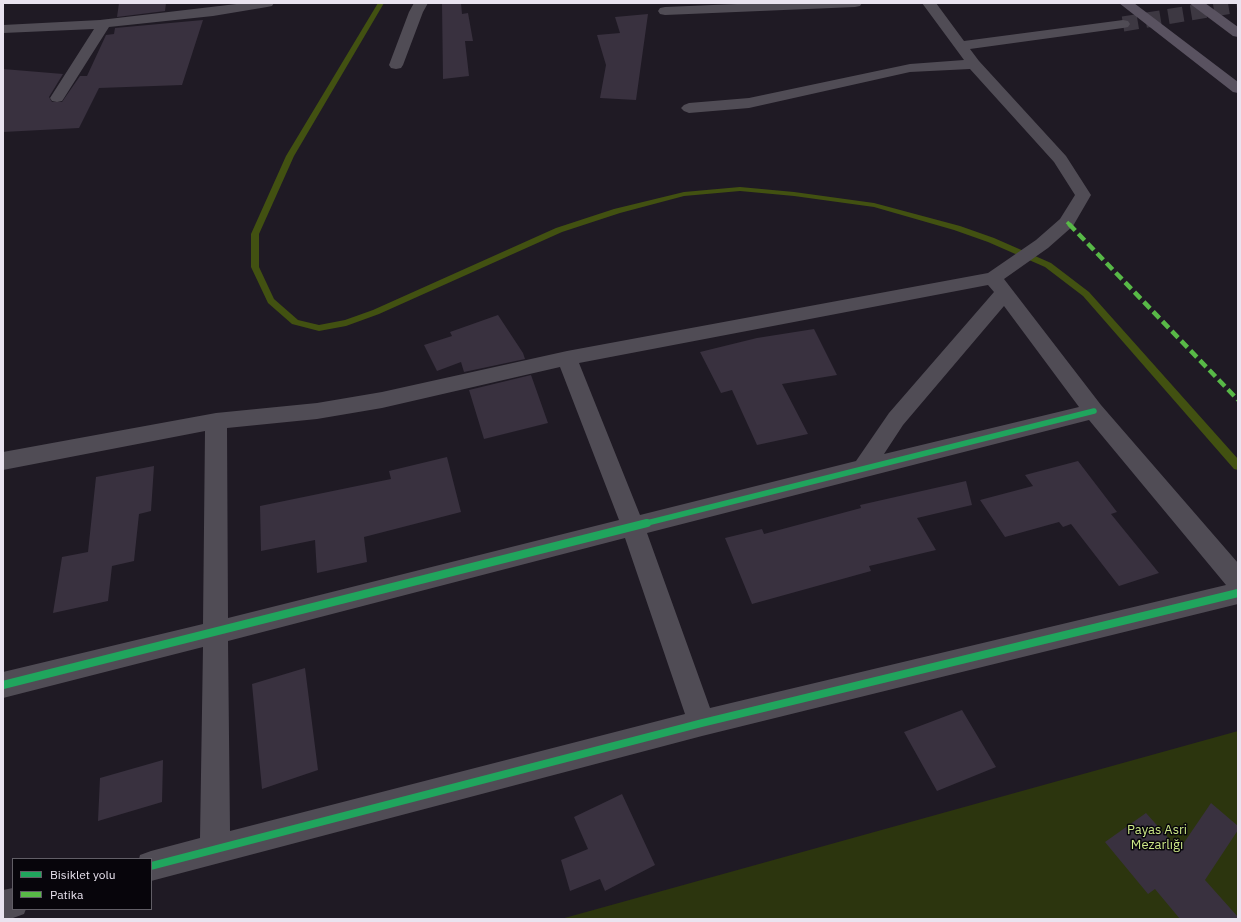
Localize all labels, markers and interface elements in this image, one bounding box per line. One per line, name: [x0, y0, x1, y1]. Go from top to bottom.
park label: Payas Asri Mezarlığı: [1127, 822, 1187, 853]
legend: [12, 858, 152, 910]
text: Bisiklet yolu: [50, 867, 116, 882]
text: Patika: [50, 887, 83, 902]

